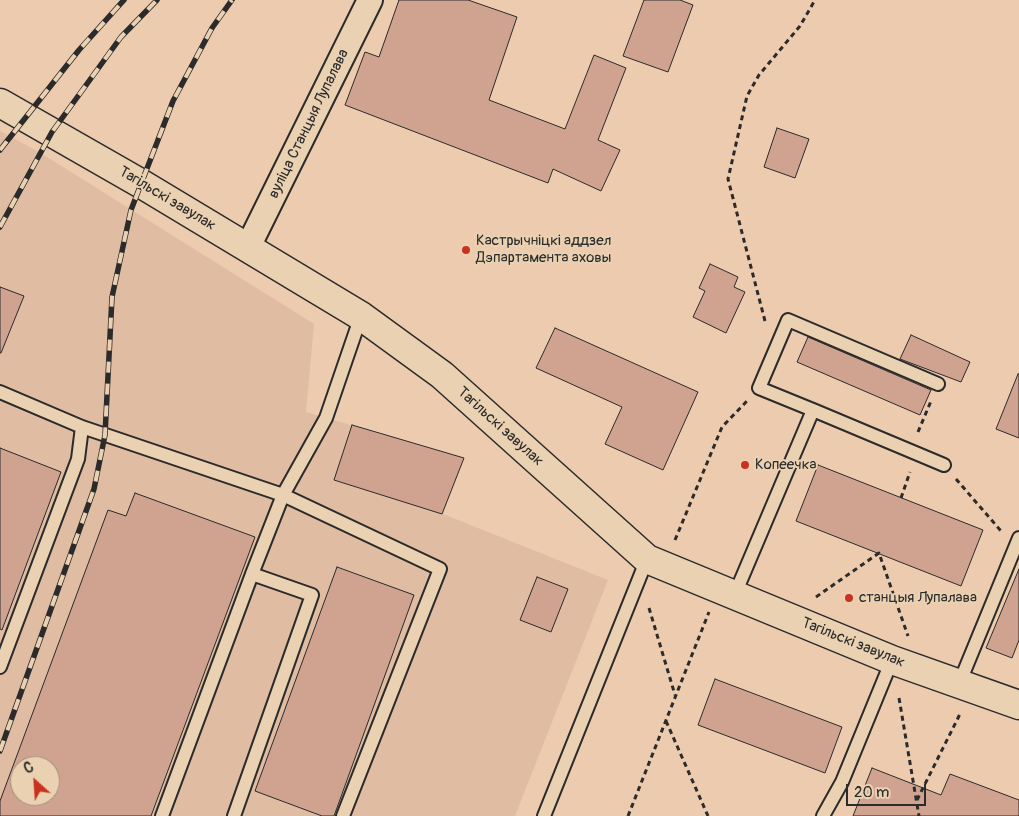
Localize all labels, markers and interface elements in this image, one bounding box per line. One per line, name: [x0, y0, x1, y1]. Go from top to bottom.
street label: вуліца Станцыя Лупалава: [265, 46, 353, 202]
street label: Тагільскі завулак: [115, 163, 219, 235]
place label: Кастрычніцкі аддзел Дэпартамента аховы: [476, 232, 611, 267]
marker: Кастрычніцкі аддзел Дэпартамента аховы: [460, 244, 472, 256]
street label: Тагільскі завулак: [453, 384, 547, 470]
place label: Копеечка: [755, 456, 816, 474]
marker: Копеечка: [739, 459, 751, 471]
place label: станцыя Лупалава: [859, 589, 977, 607]
marker: станцыя Лупалава: [843, 592, 855, 604]
street label: Тагільскі завулак: [799, 614, 907, 672]
north arrow: [10, 756, 60, 806]
text: С: [21, 758, 36, 778]
scale bar: [849, 774, 929, 806]
text: 20 m: [854, 783, 889, 802]

